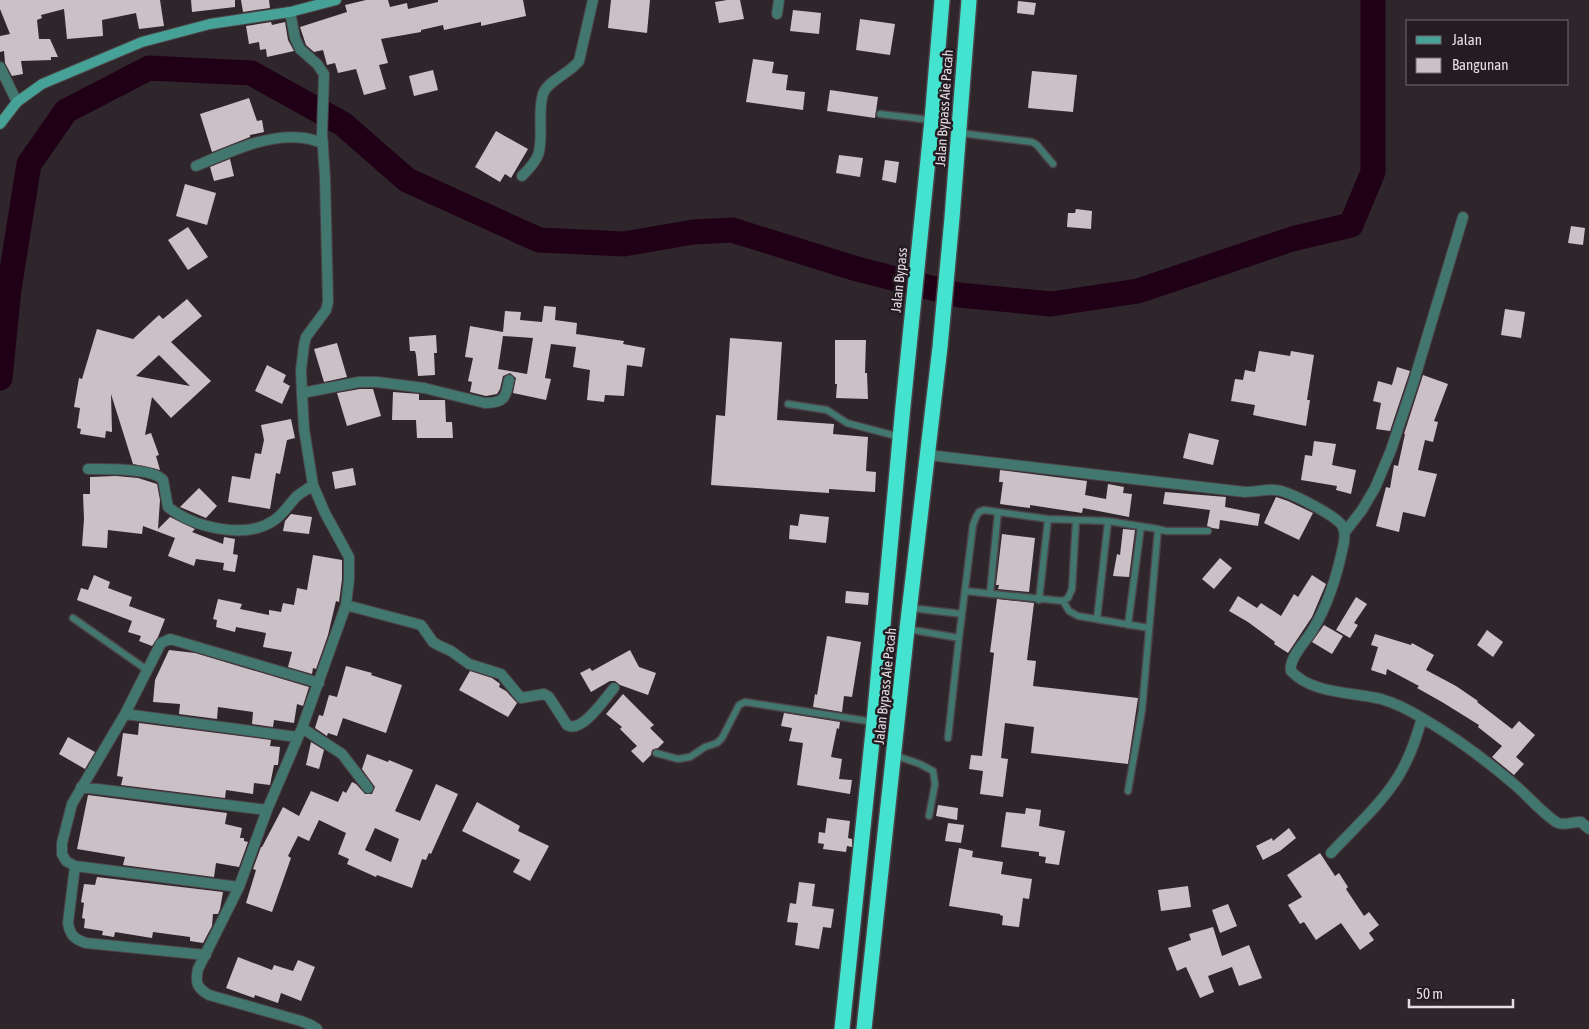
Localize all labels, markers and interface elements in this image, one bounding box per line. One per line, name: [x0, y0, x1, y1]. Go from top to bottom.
legend: [1406, 20, 1569, 85]
text: Jalan: [1452, 31, 1482, 48]
street label: Jalan Bypass Aie Pacah: [932, 49, 956, 167]
text: Bangunan: [1452, 56, 1509, 73]
street label: Jalan Bypass: [888, 247, 910, 313]
street label: Jalan Bypass Aie Pacah: [871, 627, 899, 745]
scale bar: [1409, 976, 1513, 1008]
text: 50 m: [1416, 985, 1443, 1002]

